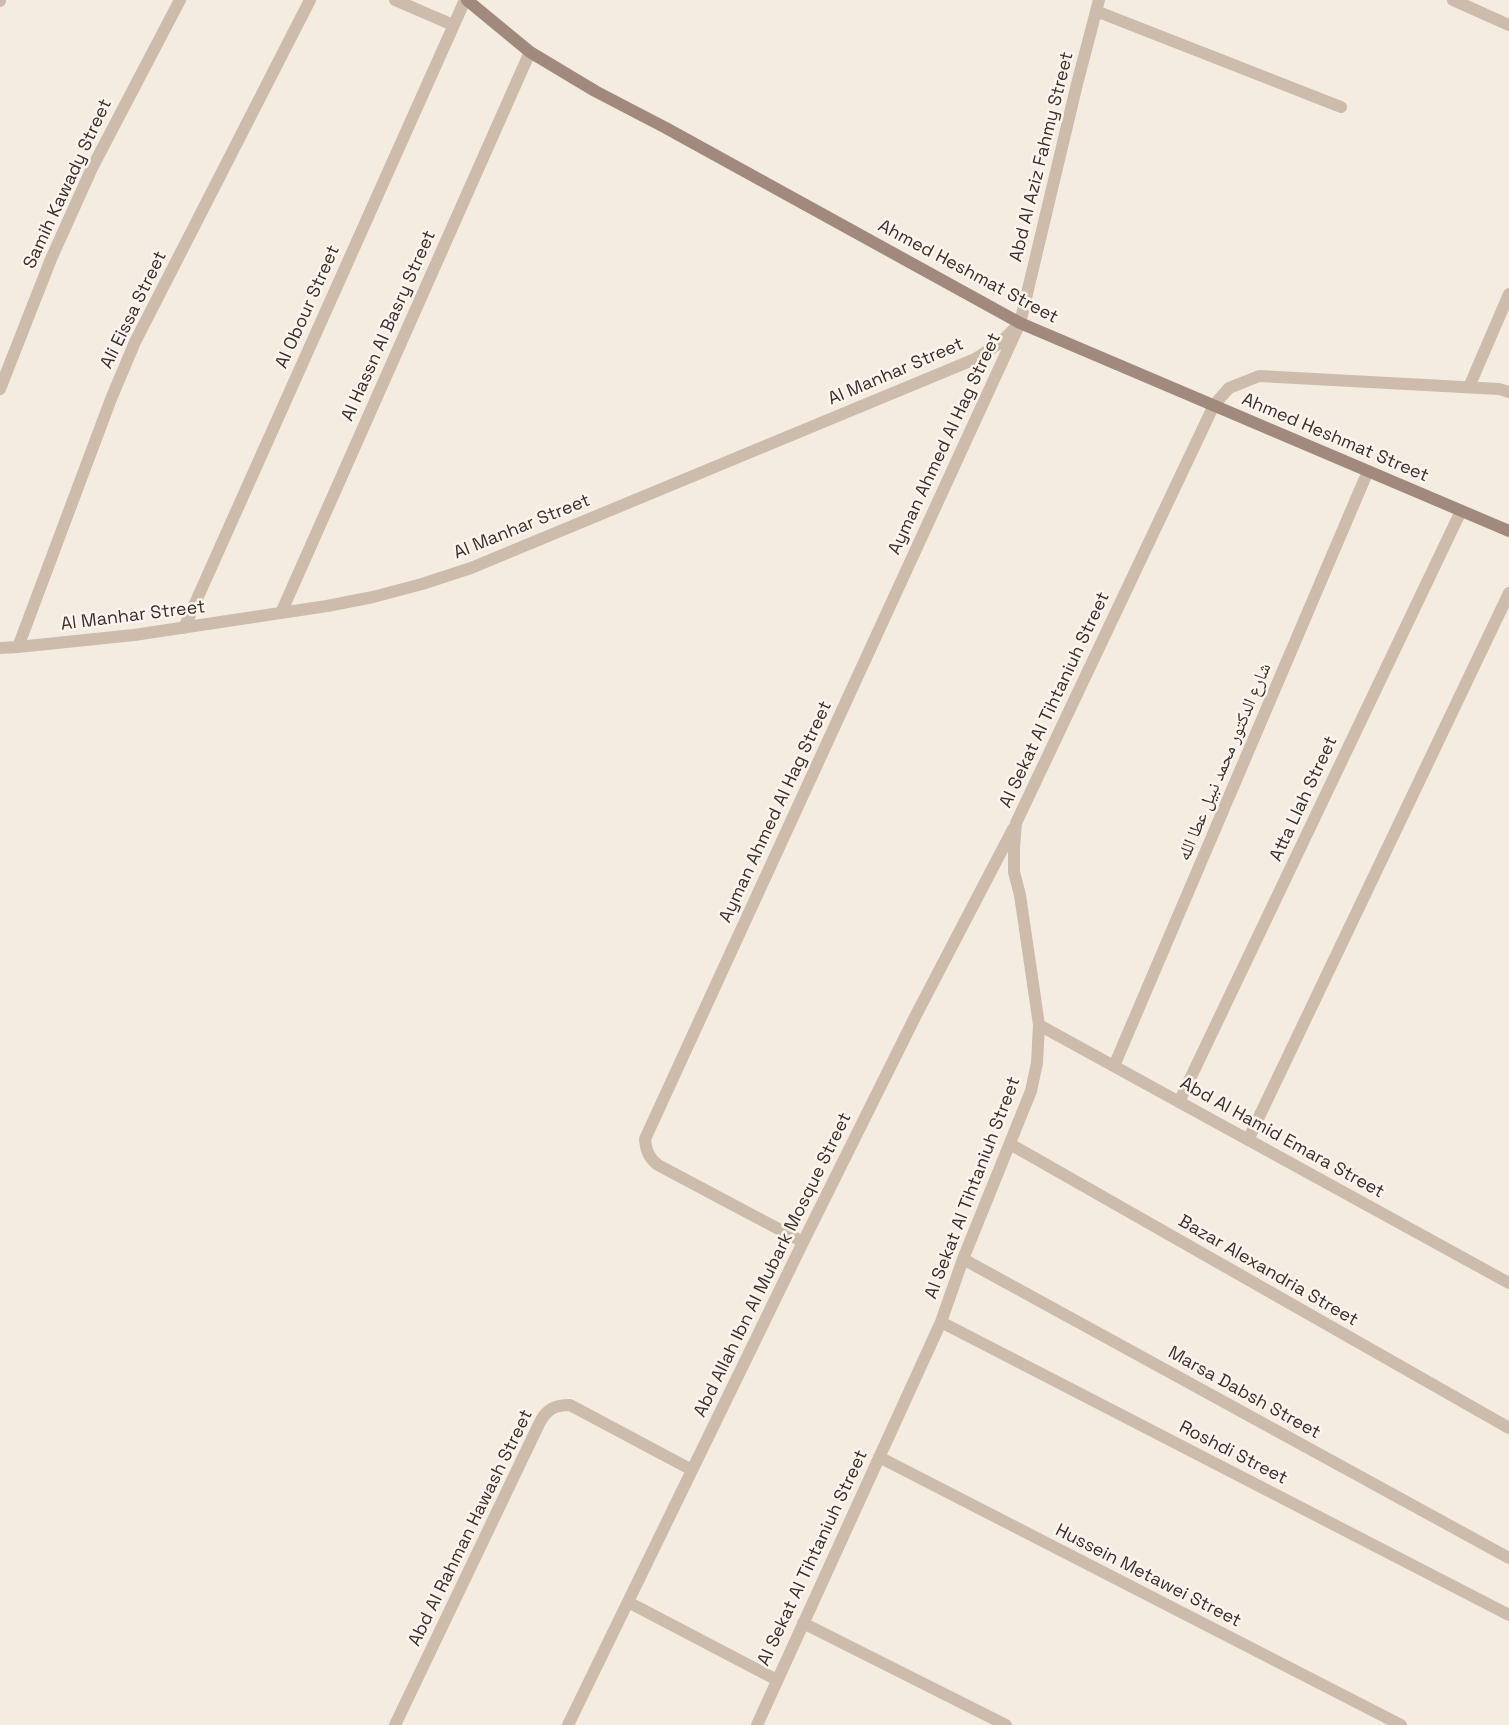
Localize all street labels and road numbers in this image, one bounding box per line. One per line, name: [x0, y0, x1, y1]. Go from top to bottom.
street label: Abd Al Aziz Fahmy Street: [1005, 50, 1079, 264]
street label: Samih Kawady Street: [19, 96, 117, 272]
street label: Ahmed Heshmat Street: [874, 215, 1062, 329]
street label: Al Hassn Al Basry Street: [337, 227, 441, 425]
street label: Al Obour Street: [271, 242, 345, 372]
street label: Ali Eissa Street: [96, 248, 172, 372]
street label: Ayman Ahmed Al Hag Street: [884, 330, 1006, 558]
street label: Al Manhar Street: [825, 334, 967, 410]
street label: Ahmed Heshmat Street: [1238, 389, 1432, 487]
street label: Al Manhar Street: [451, 490, 593, 564]
street label: Al Sekat Al Tihtaniuh Street: [995, 589, 1115, 811]
street label: Al Manhar Street: [60, 596, 206, 636]
street label: شارع الدكتور محمد نبيل عطا الله: [1174, 660, 1276, 864]
street label: Ayman Ahmed Al Hag Street: [715, 698, 837, 926]
street label: Atta Llah Street: [1266, 733, 1342, 865]
street label: Abd Al Hamid Emara Street: [1176, 1073, 1388, 1203]
street label: Al Sekat Al Tihtaniuh Street: [921, 1074, 1025, 1302]
street label: Abd Allah Ibn Al Mubark Mosque Street: [690, 1109, 856, 1421]
street label: Bazar Alexandria Street: [1174, 1211, 1362, 1331]
street label: Marsa Dabsh Street: [1164, 1342, 1324, 1444]
street label: Abd Al Rahman Hawash Street: [404, 1406, 538, 1650]
street label: Roshdi Street: [1175, 1416, 1291, 1490]
street label: Al Sekat Al Tihtaniuh Street: [753, 1447, 873, 1669]
street label: Hussein Metawei Street: [1051, 1520, 1245, 1632]

